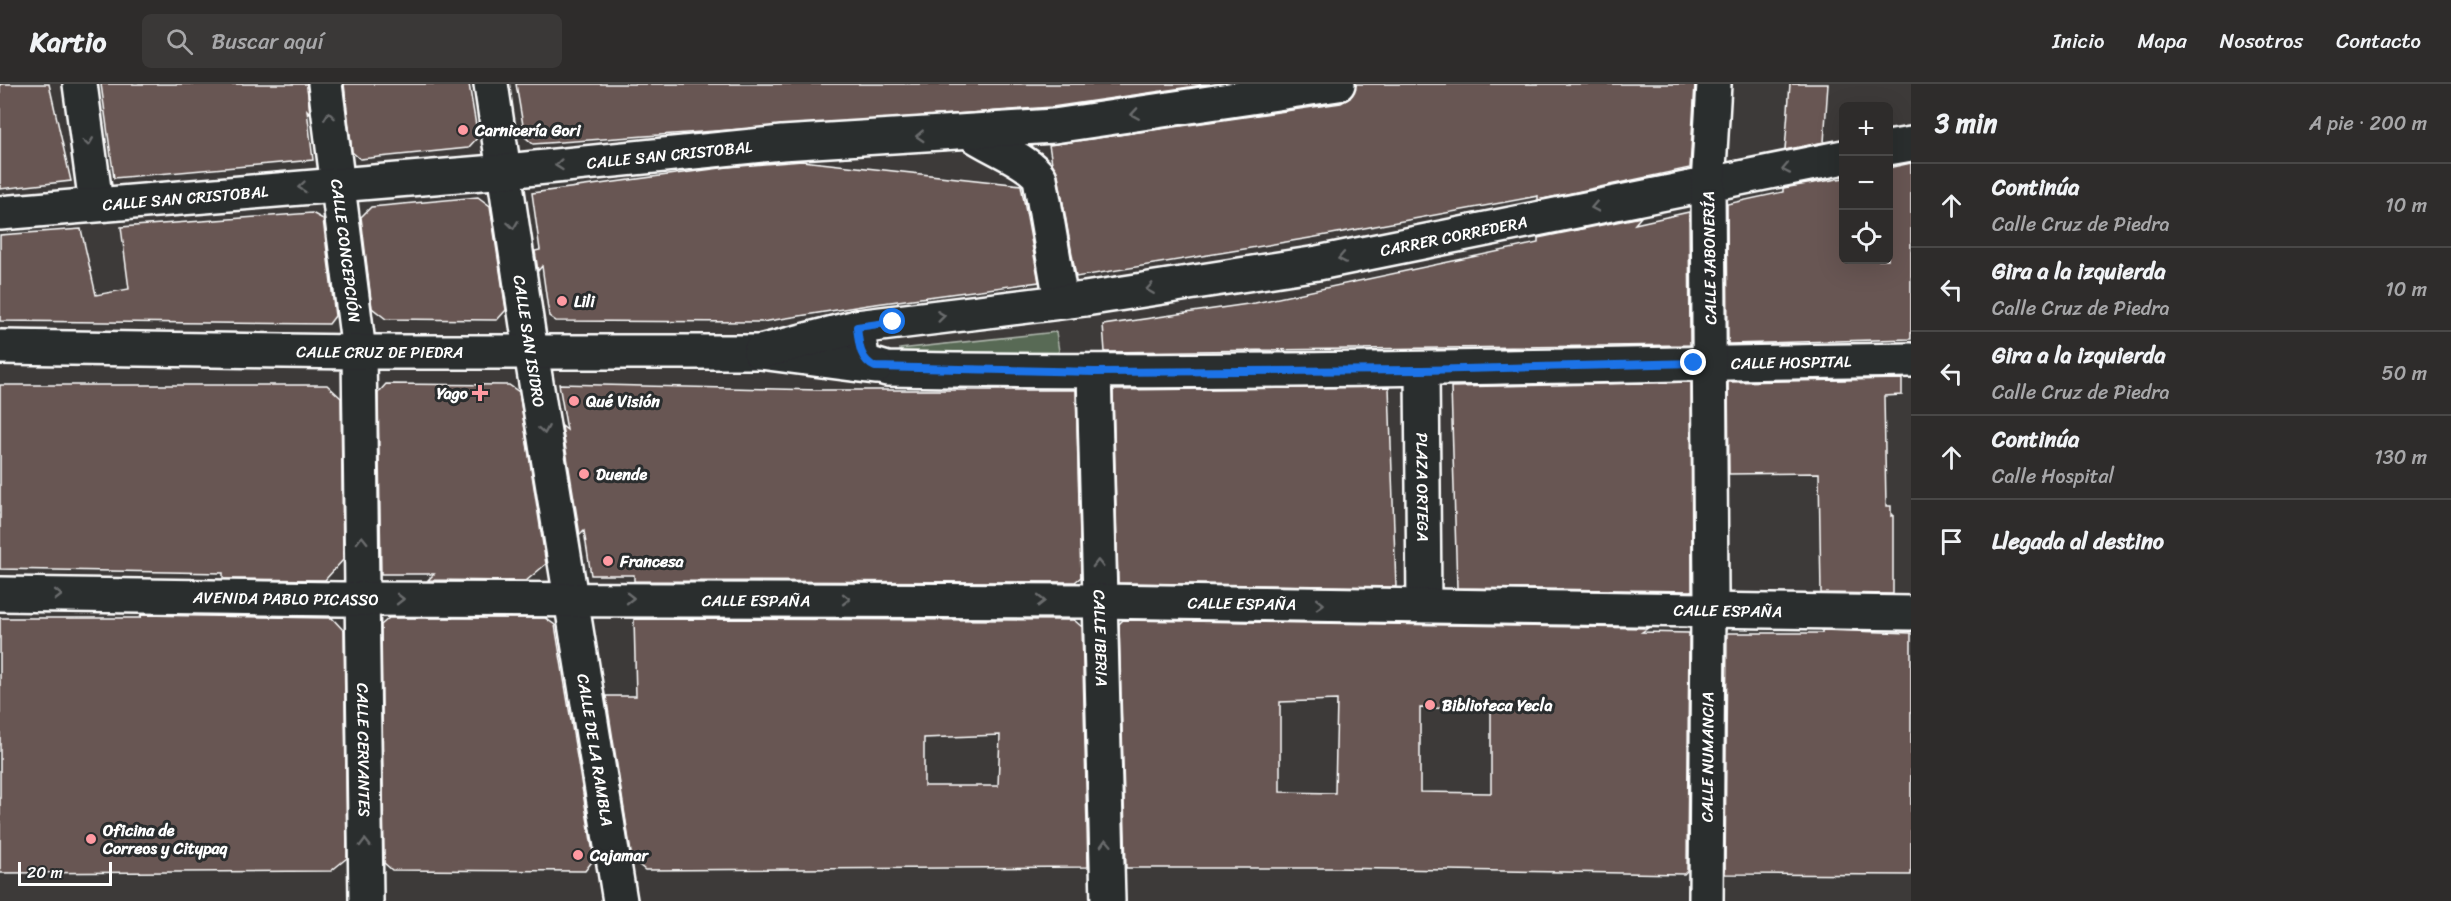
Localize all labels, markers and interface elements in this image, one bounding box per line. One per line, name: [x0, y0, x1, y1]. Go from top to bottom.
search box: [142, 14, 562, 68]
text: Kartio: [30, 17, 106, 66]
text: Buscar aquí: [211, 22, 324, 61]
text: Inicio: [2052, 22, 2104, 60]
text: Mapa: [2137, 22, 2187, 60]
text: Nosotros: [2220, 22, 2303, 60]
text: Contacto: [2336, 22, 2421, 60]
icon: search: [163, 25, 196, 58]
text: 3 min: [1935, 100, 1997, 146]
map controls: [1839, 102, 1893, 264]
button: +: [1839, 102, 1893, 156]
text: A pie · 200 m: [2309, 106, 2427, 141]
one-way arrow: [1131, 107, 1141, 120]
one-way arrow: [324, 112, 336, 121]
place label: Carnicería Gori: [474, 116, 581, 145]
marker: Carnicería Gori: [456, 123, 470, 137]
one-way arrow: [916, 129, 925, 142]
street label: CALLE SAN CRISTOBAL: [585, 132, 754, 178]
one-way arrow: [81, 137, 94, 147]
button: −: [1839, 156, 1893, 210]
one-way arrow: [554, 158, 563, 171]
one-way arrow: [1781, 162, 1791, 175]
text: Continúa: [1992, 168, 2079, 207]
street label: CALLE SAN CRISTOBAL: [101, 177, 270, 219]
street label: CALLE CONCEPCIÓN: [322, 177, 369, 324]
one-way arrow: [297, 180, 306, 193]
text: 10 m: [2385, 188, 2427, 223]
icon: ahead: [1935, 189, 1968, 222]
street label: CALLE JABONERÍA: [1694, 191, 1725, 325]
one-way arrow: [1590, 200, 1600, 213]
street label: CARRER CORREDERA: [1378, 207, 1530, 265]
text: Calle Cruz de Piedra: [1992, 207, 2170, 242]
button: locate: [1839, 210, 1893, 264]
one-way arrow: [507, 220, 519, 229]
one-way arrow: [1337, 251, 1347, 264]
text: Gira a la izquierda: [1992, 252, 2165, 291]
text: 10 m: [2385, 272, 2427, 307]
street label: CALLE SAN ISIDRO: [505, 273, 554, 410]
icon: left: [1935, 273, 1968, 306]
one-way arrow: [1145, 283, 1154, 295]
place label: Lili: [574, 287, 596, 316]
text: Calle Cruz de Piedra: [1992, 291, 2170, 326]
marker: Lili: [555, 294, 569, 308]
route start: [879, 308, 905, 334]
one-way arrow: [936, 310, 945, 323]
text: Gira a la izquierda: [1992, 336, 2165, 375]
street label: CALLE CRUZ DE PIEDRA: [296, 337, 464, 367]
street label: CALLE HOSPITAL: [1731, 347, 1852, 378]
route end: [1680, 349, 1706, 375]
text: 50 m: [2382, 356, 2427, 391]
icon: left: [1935, 357, 1968, 390]
text: Calle Cruz de Piedra: [1992, 375, 2170, 410]
place label: Yago: [437, 379, 469, 408]
marker: Yago: [473, 386, 487, 400]
place label: Qué Visión: [585, 387, 660, 416]
marker: Qué Visión: [567, 394, 581, 408]
text: Continúa: [1992, 420, 2079, 459]
one-way arrow: [537, 425, 550, 435]
street label: PLAZA ORTEGA: [1408, 432, 1437, 542]
text: 130 m: [2374, 440, 2427, 475]
icon: ahead: [1935, 441, 1968, 474]
text: Calle Hospital: [1992, 459, 2114, 494]
place label: Duende: [596, 460, 647, 489]
marker: Duende: [577, 467, 591, 481]
text: Llegada al destino: [1992, 522, 2164, 561]
icon: arrive: [1935, 525, 1968, 558]
one-way arrow: [355, 536, 368, 545]
place label: Francesa: [619, 547, 685, 576]
marker: Francesa: [601, 554, 615, 568]
one-way arrow: [1091, 559, 1104, 568]
street label: AVENIDA PABLO PICASSO: [192, 583, 379, 614]
street label: CALLE ESPAÑA: [702, 586, 810, 615]
street label: CALLE ESPAÑA: [1187, 588, 1297, 619]
one-way arrow: [54, 589, 63, 601]
street label: CALLE IBERIA: [1085, 589, 1116, 687]
one-way arrow: [626, 592, 635, 604]
one-way arrow: [396, 593, 405, 605]
one-way arrow: [842, 593, 851, 605]
one-way arrow: [1037, 594, 1046, 607]
street label: CALLE ESPAÑA: [1673, 595, 1782, 626]
one-way arrow: [1316, 598, 1325, 610]
street label: CALLE DE LA RAMBLA: [568, 672, 622, 828]
street label: CALLE CERVANTES: [348, 683, 379, 817]
place label: Biblioteca Yecla: [1442, 691, 1552, 720]
street label: CALLE NUMANCIA: [1693, 692, 1722, 822]
marker: Biblioteca Yecla: [1423, 698, 1437, 712]
place label: Oficina de Correos y Citypaq: [102, 816, 229, 863]
marker: Oficina de Correos y Citypaq: [84, 832, 98, 846]
one-way arrow: [359, 838, 371, 847]
one-way arrow: [1100, 838, 1112, 847]
place label: Cajamar: [589, 841, 650, 870]
marker: Cajamar: [571, 848, 585, 862]
text: 20 m: [27, 858, 63, 887]
scale bar: [18, 859, 112, 886]

